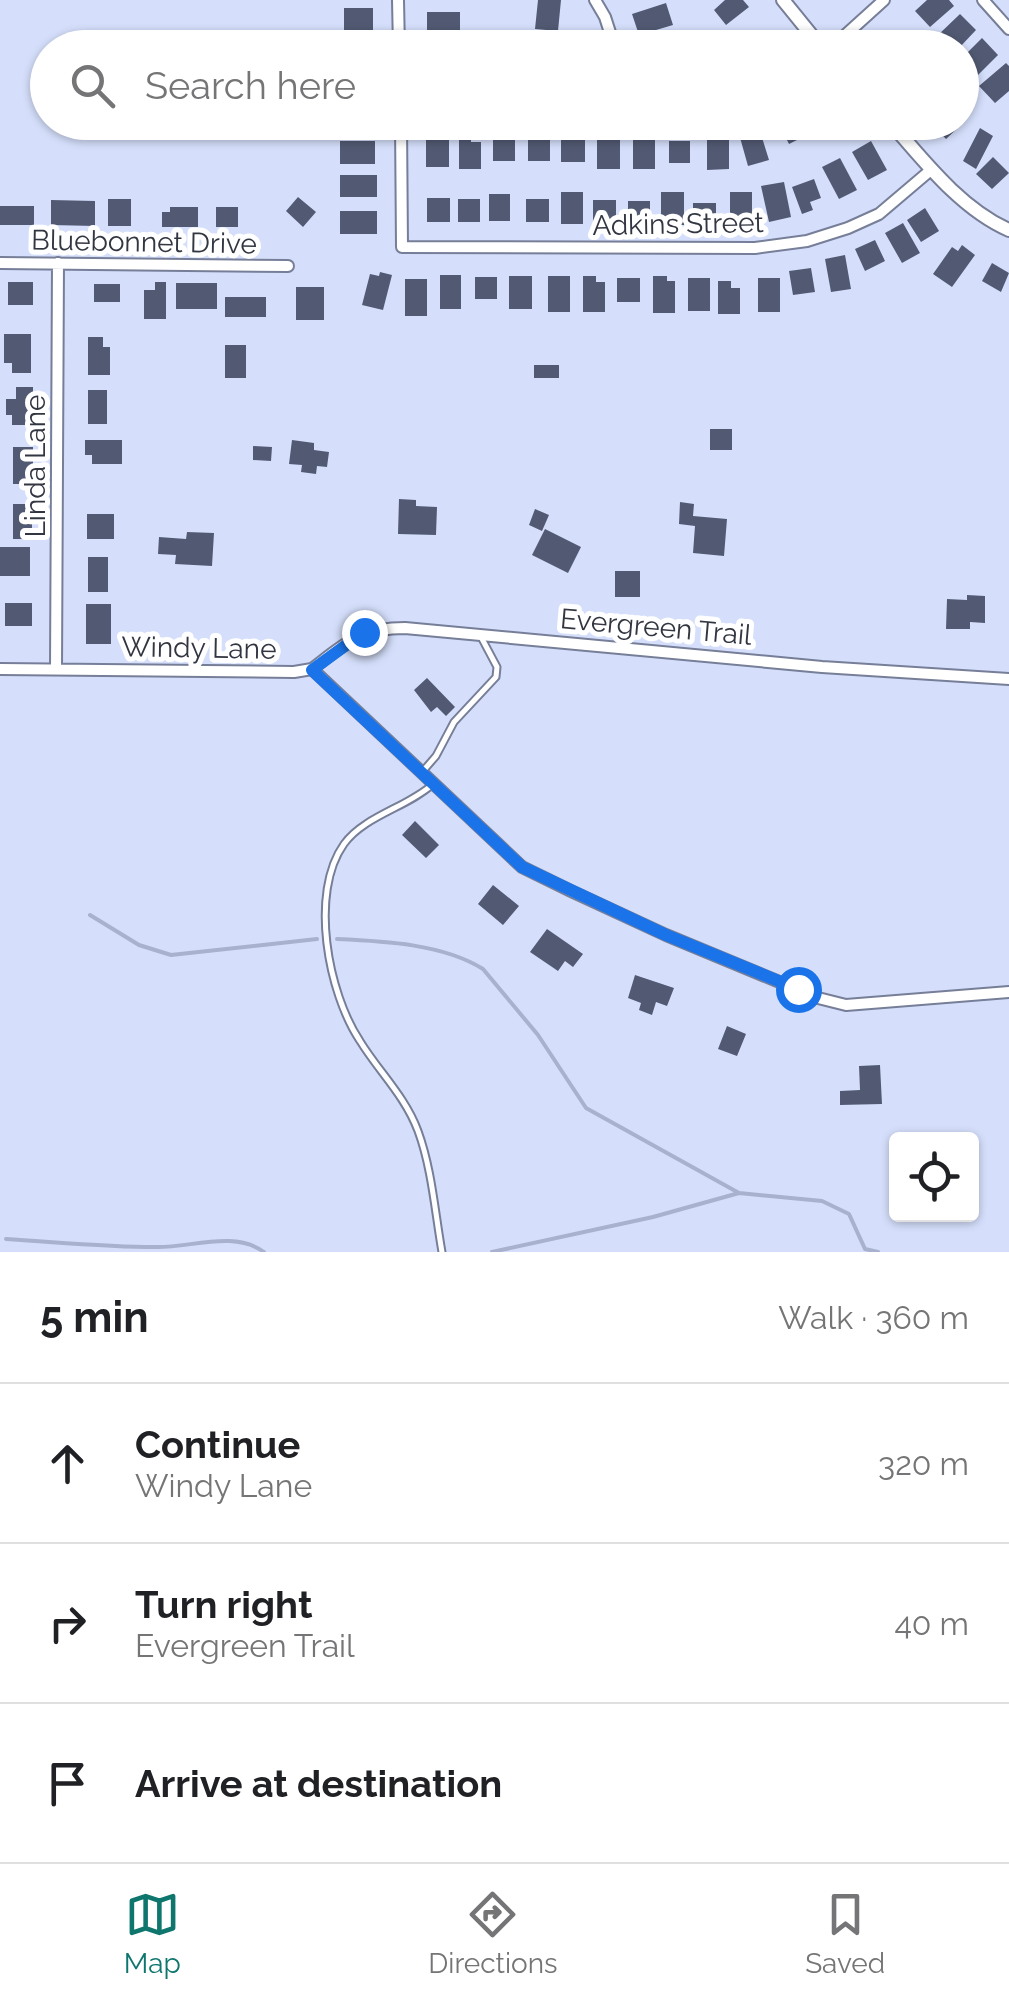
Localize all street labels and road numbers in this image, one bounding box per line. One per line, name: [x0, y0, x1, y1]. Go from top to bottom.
street label: Adkins Street: [592, 206, 765, 242]
street label: Bluebonnet Drive: [31, 224, 257, 260]
street label: Linda Lane: [19, 395, 52, 537]
street label: Evergreen Trail: [559, 602, 754, 652]
street label: Windy Lane: [121, 630, 277, 666]

